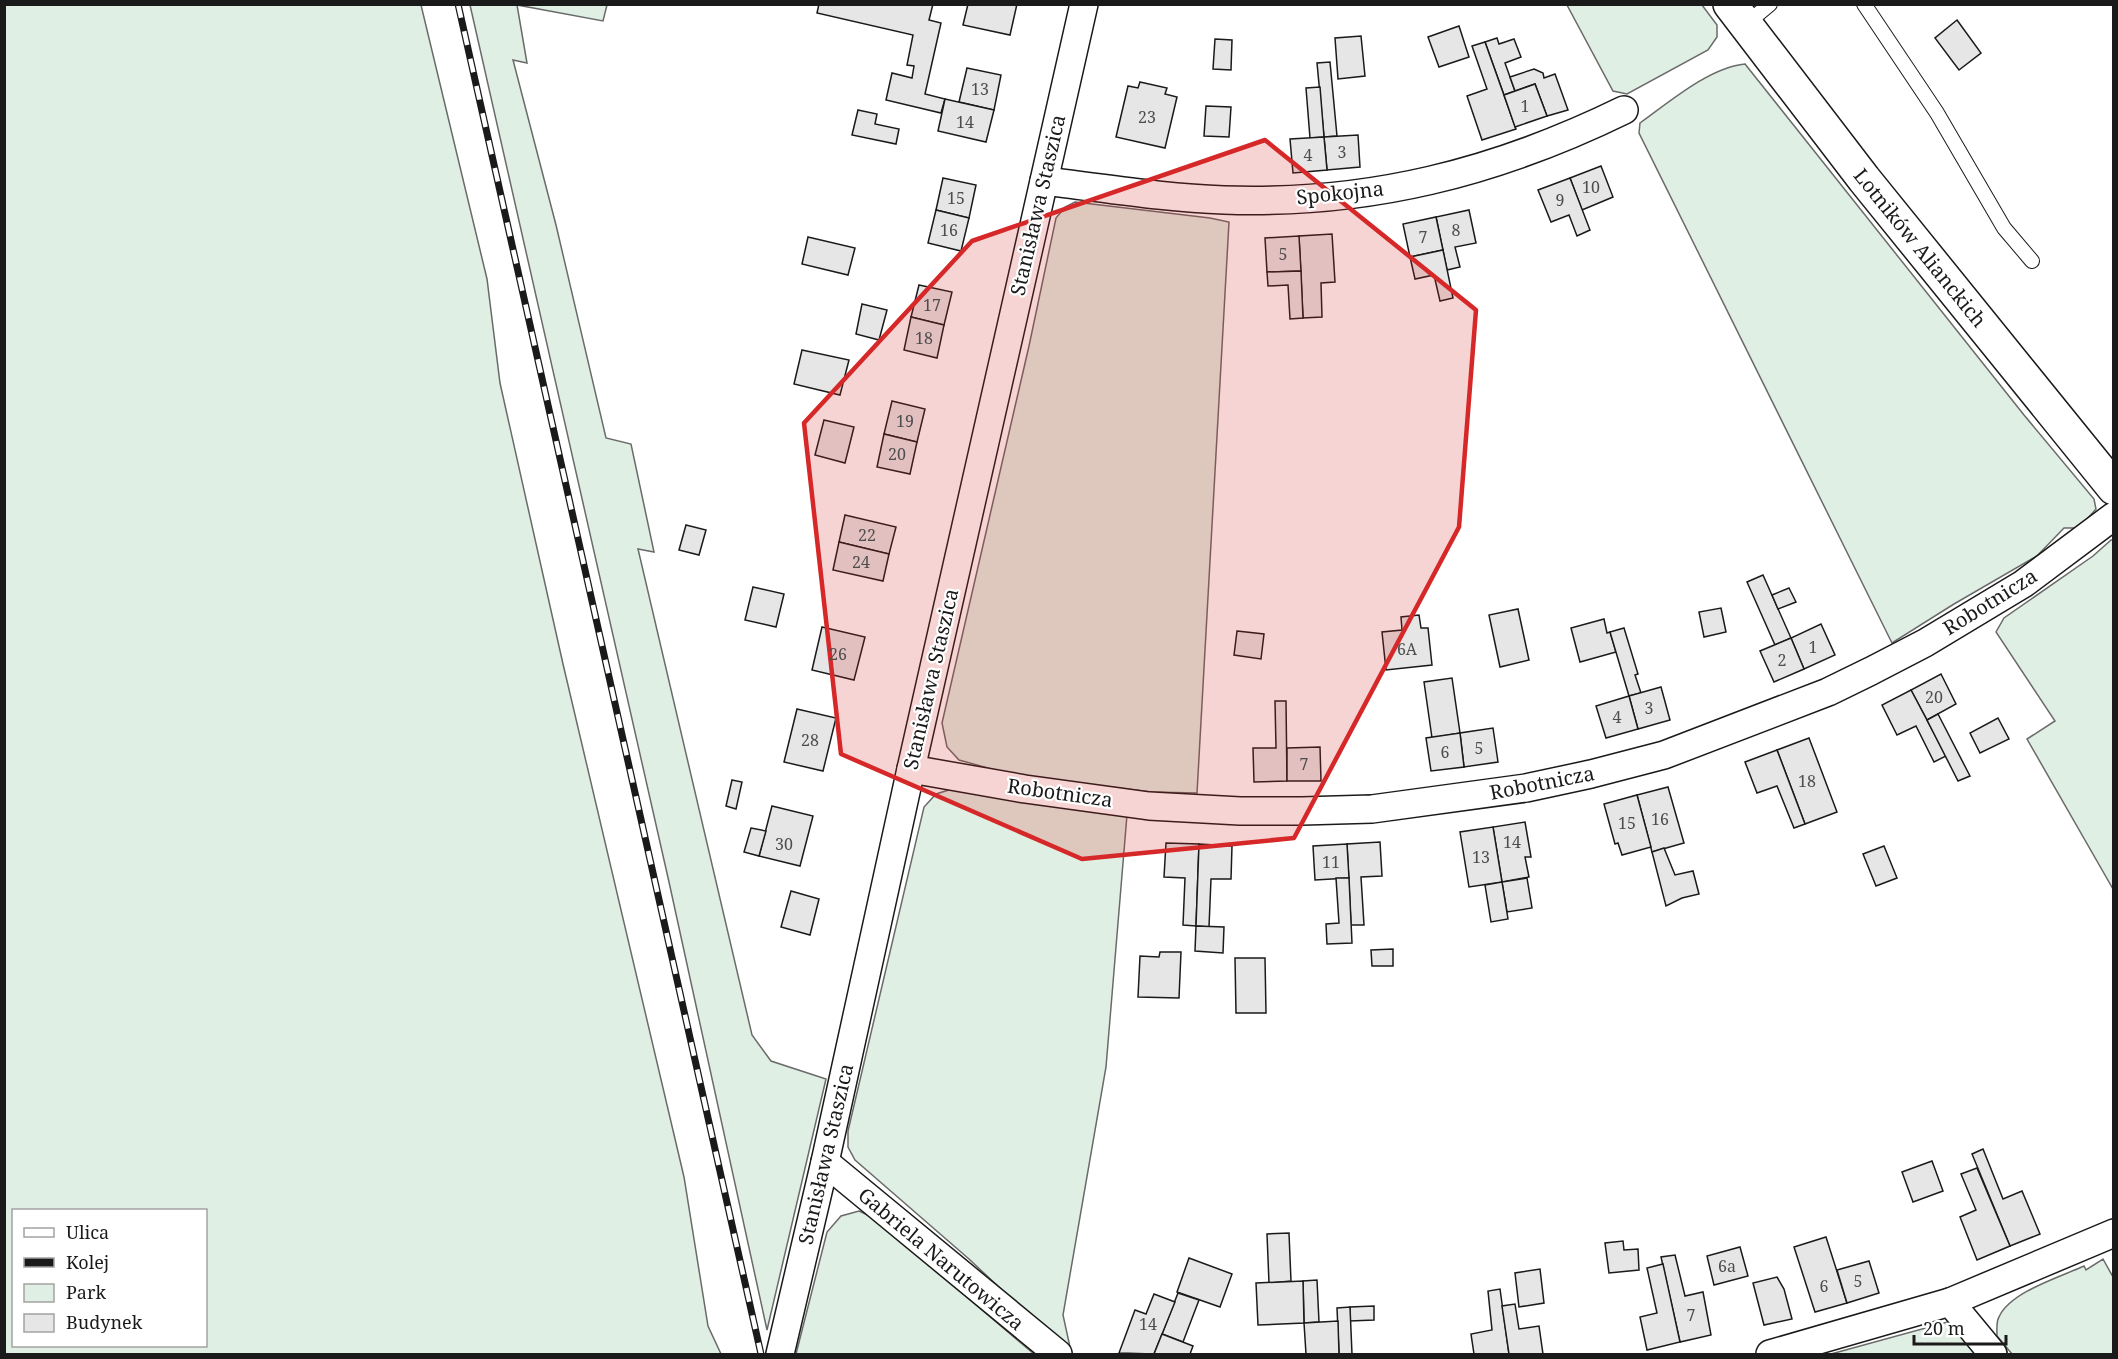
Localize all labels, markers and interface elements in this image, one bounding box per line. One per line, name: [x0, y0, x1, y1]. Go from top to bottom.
house number: 13: [971, 78, 989, 100]
house number: 1: [1521, 95, 1529, 117]
house number: 23: [1138, 106, 1156, 128]
house number: 14: [956, 111, 974, 133]
street label: Stanisława Staszica: [1004, 112, 1071, 298]
house number: 3: [1338, 141, 1347, 163]
house number: 4: [1304, 144, 1313, 166]
street label: Lotników Alianckich: [1848, 163, 1993, 333]
street label: Spokojna: [1295, 174, 1385, 211]
house number: 10: [1582, 176, 1600, 198]
house number: 15: [947, 187, 965, 209]
house number: 9: [1556, 189, 1564, 211]
house number: 16: [940, 219, 958, 241]
house number: 8: [1452, 219, 1461, 241]
house number: 7: [1419, 226, 1428, 248]
house number: 5: [1279, 243, 1287, 265]
house number: 17: [923, 294, 941, 316]
house number: 18: [915, 327, 933, 349]
house number: 19: [896, 410, 914, 432]
house number: 20: [888, 443, 906, 465]
house number: 22: [858, 524, 876, 546]
house number: 24: [852, 551, 870, 573]
street label: Robotnicza: [1938, 562, 2042, 641]
street label: Stanisława Staszica: [897, 586, 964, 772]
house number: 1: [1809, 636, 1817, 658]
house number: 6A: [1397, 638, 1418, 660]
house number: 26: [829, 643, 847, 665]
house number: 2: [1778, 649, 1786, 671]
house number: 20: [1925, 686, 1943, 708]
house number: 3: [1645, 697, 1654, 719]
house number: 4: [1613, 706, 1622, 728]
house number: 28: [801, 729, 819, 751]
house number: 5: [1475, 737, 1483, 759]
house number: 6: [1441, 741, 1450, 763]
house number: 7: [1300, 753, 1309, 775]
street label: Robotnicza: [1487, 759, 1597, 806]
house number: 18: [1798, 770, 1816, 792]
street label: Robotnicza: [1006, 772, 1115, 813]
house number: 16: [1651, 808, 1669, 830]
house number: 15: [1618, 812, 1636, 834]
house number: 14: [1503, 831, 1521, 853]
house number: 30: [775, 833, 793, 855]
house number: 13: [1472, 846, 1490, 868]
house number: 11: [1322, 851, 1340, 873]
street label: Stanisława Staszica: [792, 1061, 859, 1247]
street label: Gabriela Narutowicza: [853, 1181, 1030, 1336]
legend: [12, 1209, 207, 1347]
text: Ulica: [66, 1220, 109, 1244]
text: Kolej: [66, 1250, 109, 1274]
house number: 6a: [1718, 1255, 1736, 1277]
house number: 5: [1854, 1270, 1862, 1292]
house number: 6: [1820, 1275, 1829, 1297]
text: Park: [66, 1280, 106, 1304]
house number: 7: [1687, 1304, 1696, 1326]
scale bar: [1914, 1308, 2006, 1346]
text: Budynek: [66, 1310, 143, 1334]
house number: 14: [1139, 1313, 1157, 1335]
text: 20 m: [1923, 1316, 1965, 1340]

